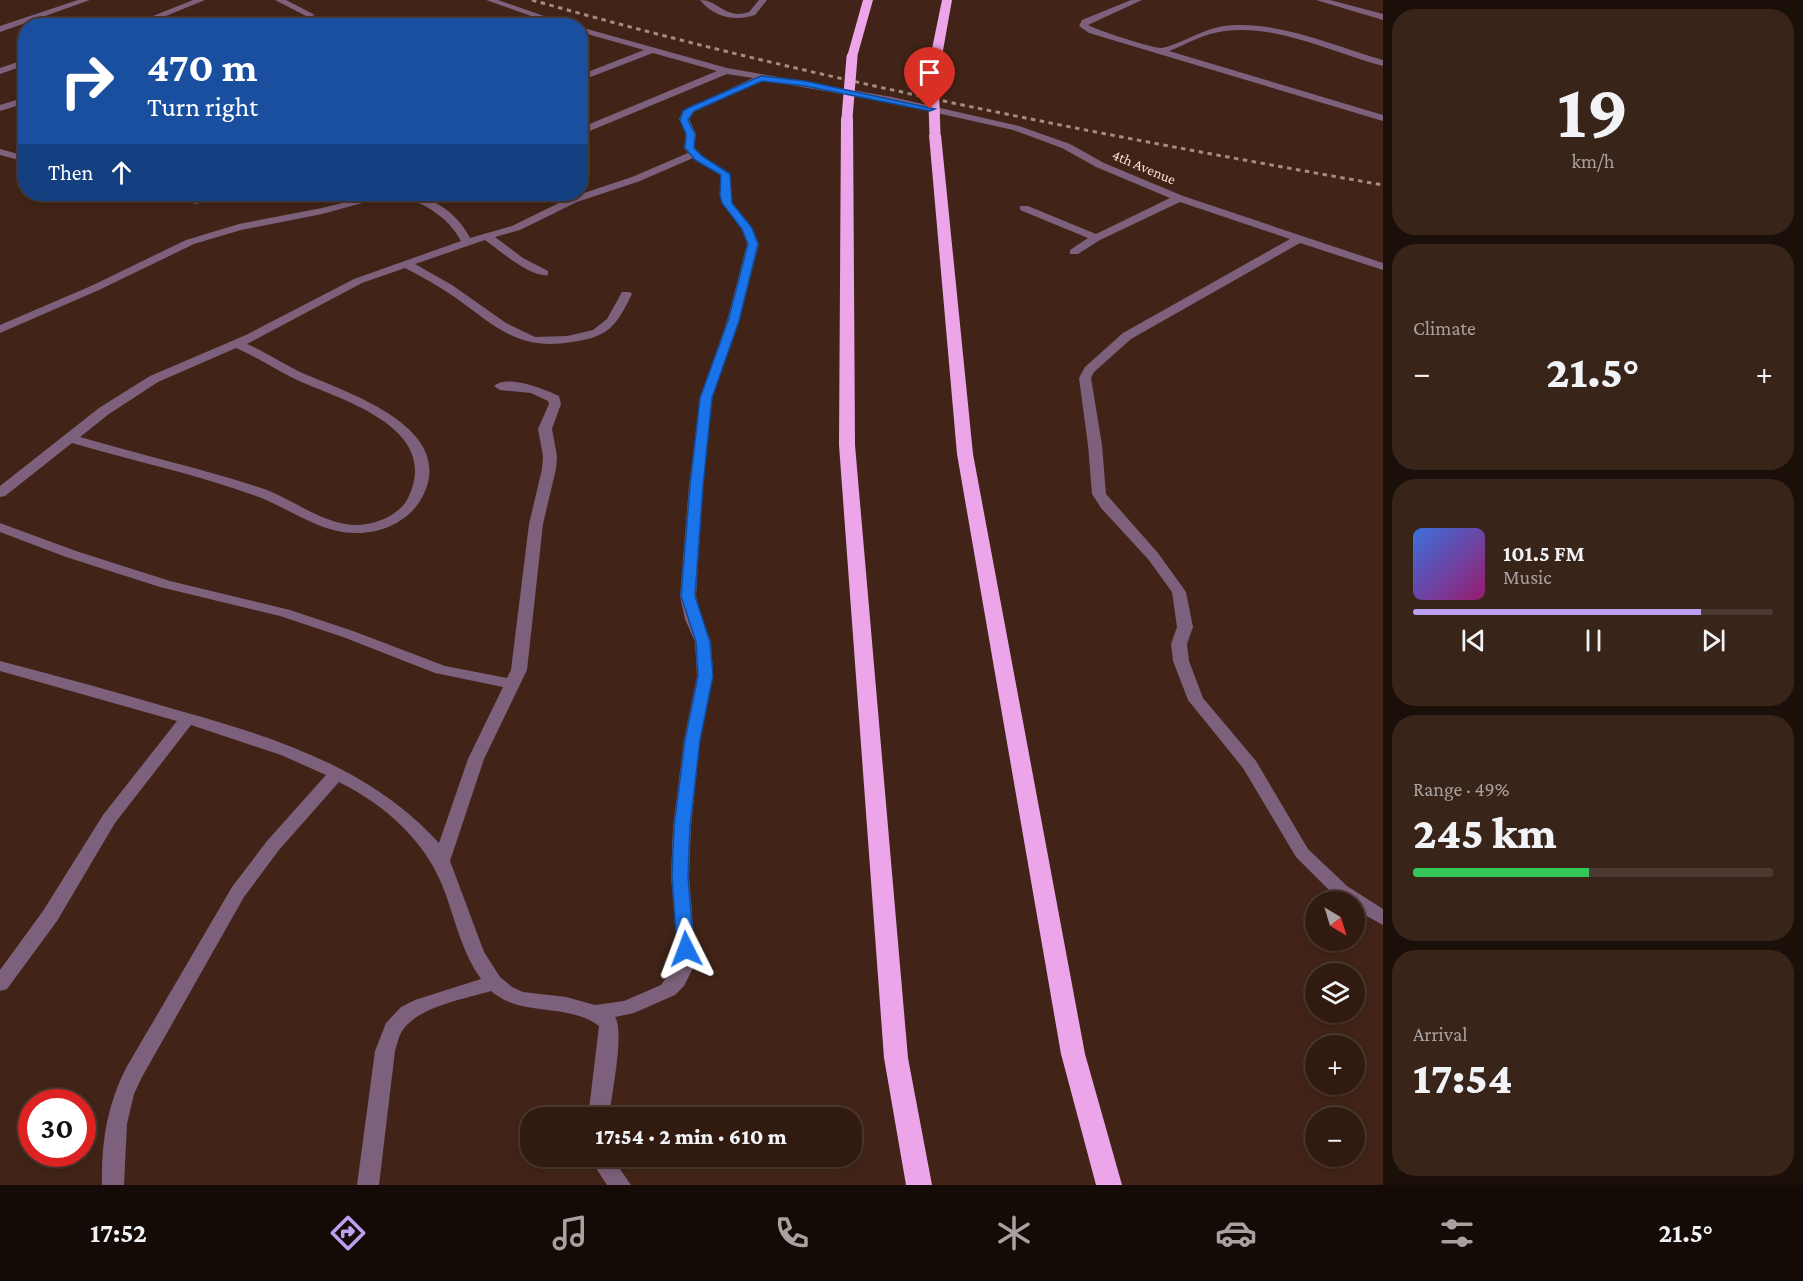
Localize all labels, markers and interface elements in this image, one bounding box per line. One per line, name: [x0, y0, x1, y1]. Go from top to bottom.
icon: right: [48, 42, 126, 120]
text: 470 m: [147, 43, 258, 90]
pin: [904, 47, 955, 109]
icon: arrive: [913, 56, 946, 89]
text: 19: [1557, 67, 1629, 154]
text: Turn right: [147, 92, 258, 122]
street label: 4th Avenue: [1110, 146, 1179, 188]
text: km/h: [1571, 150, 1615, 172]
icon: ahead: [105, 156, 138, 189]
text: Then: [48, 160, 93, 185]
text: Climate: [1413, 317, 1476, 339]
text: 21.5°: [1546, 347, 1640, 397]
text: −: [1413, 354, 1430, 391]
text: +: [1756, 354, 1773, 391]
text: 101.5 FM: [1503, 541, 1585, 566]
text: Music: [1503, 566, 1552, 588]
icon: previous: [1457, 624, 1490, 657]
icon: pause: [1577, 624, 1610, 657]
icon: next: [1697, 624, 1730, 657]
text: Range · 49%: [1413, 778, 1510, 800]
text: 245 km: [1413, 808, 1557, 858]
north arrow: [1305, 891, 1365, 951]
map controls: [1305, 891, 1365, 1167]
position arrow: [654, 917, 718, 981]
button: layers: [1305, 963, 1365, 1023]
text: Arrival: [1413, 1023, 1467, 1045]
button: +: [1305, 1035, 1365, 1095]
text: 17:54: [1413, 1053, 1512, 1103]
speed limit sign: 30: [18, 1089, 96, 1167]
button: −: [1305, 1107, 1365, 1167]
text: 17:54 · 2 min · 610 m: [595, 1124, 787, 1149]
icon: directions: [327, 1212, 369, 1254]
icon: music: [549, 1212, 591, 1254]
icon: phone: [771, 1212, 813, 1254]
icon: climate: [993, 1212, 1035, 1254]
icon: car: [1215, 1212, 1257, 1254]
icon: filters: [1436, 1212, 1478, 1254]
text: 17:52: [90, 1218, 147, 1248]
text: 21.5°: [1658, 1218, 1713, 1248]

